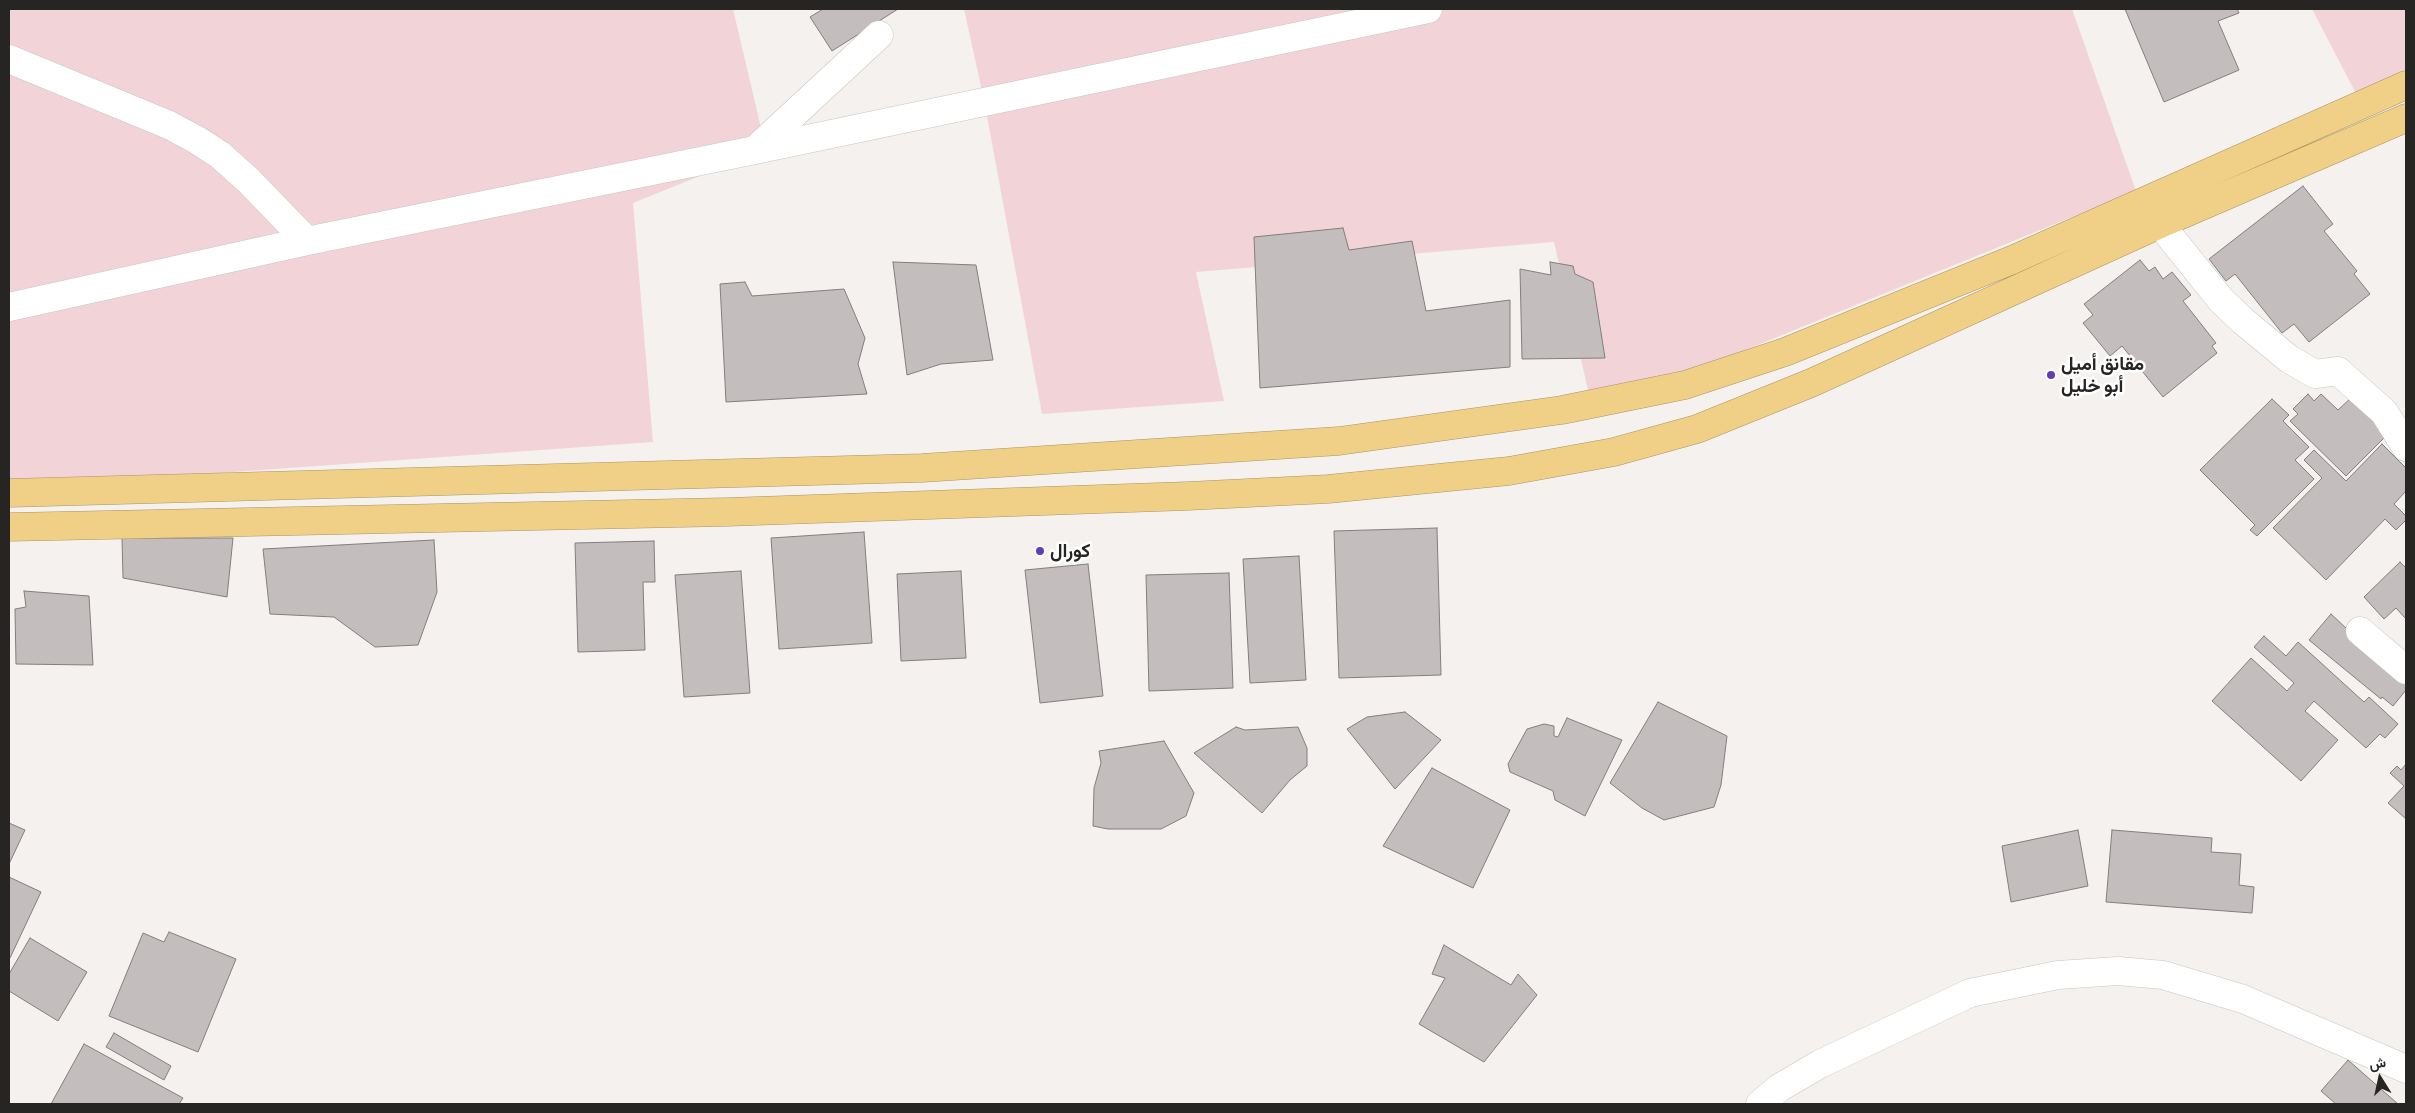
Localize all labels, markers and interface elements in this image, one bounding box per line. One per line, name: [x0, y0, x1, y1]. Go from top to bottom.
place label: مقانق أميل أبو خليل: [2061, 353, 2144, 397]
marker: مقانق أميل أبو خليل: [2045, 369, 2057, 381]
place label: كورال: [1050, 540, 1090, 562]
marker: كورال: [1034, 545, 1046, 557]
north arrow: [2355, 1053, 2405, 1103]
text: ش: [2368, 1053, 2387, 1073]

